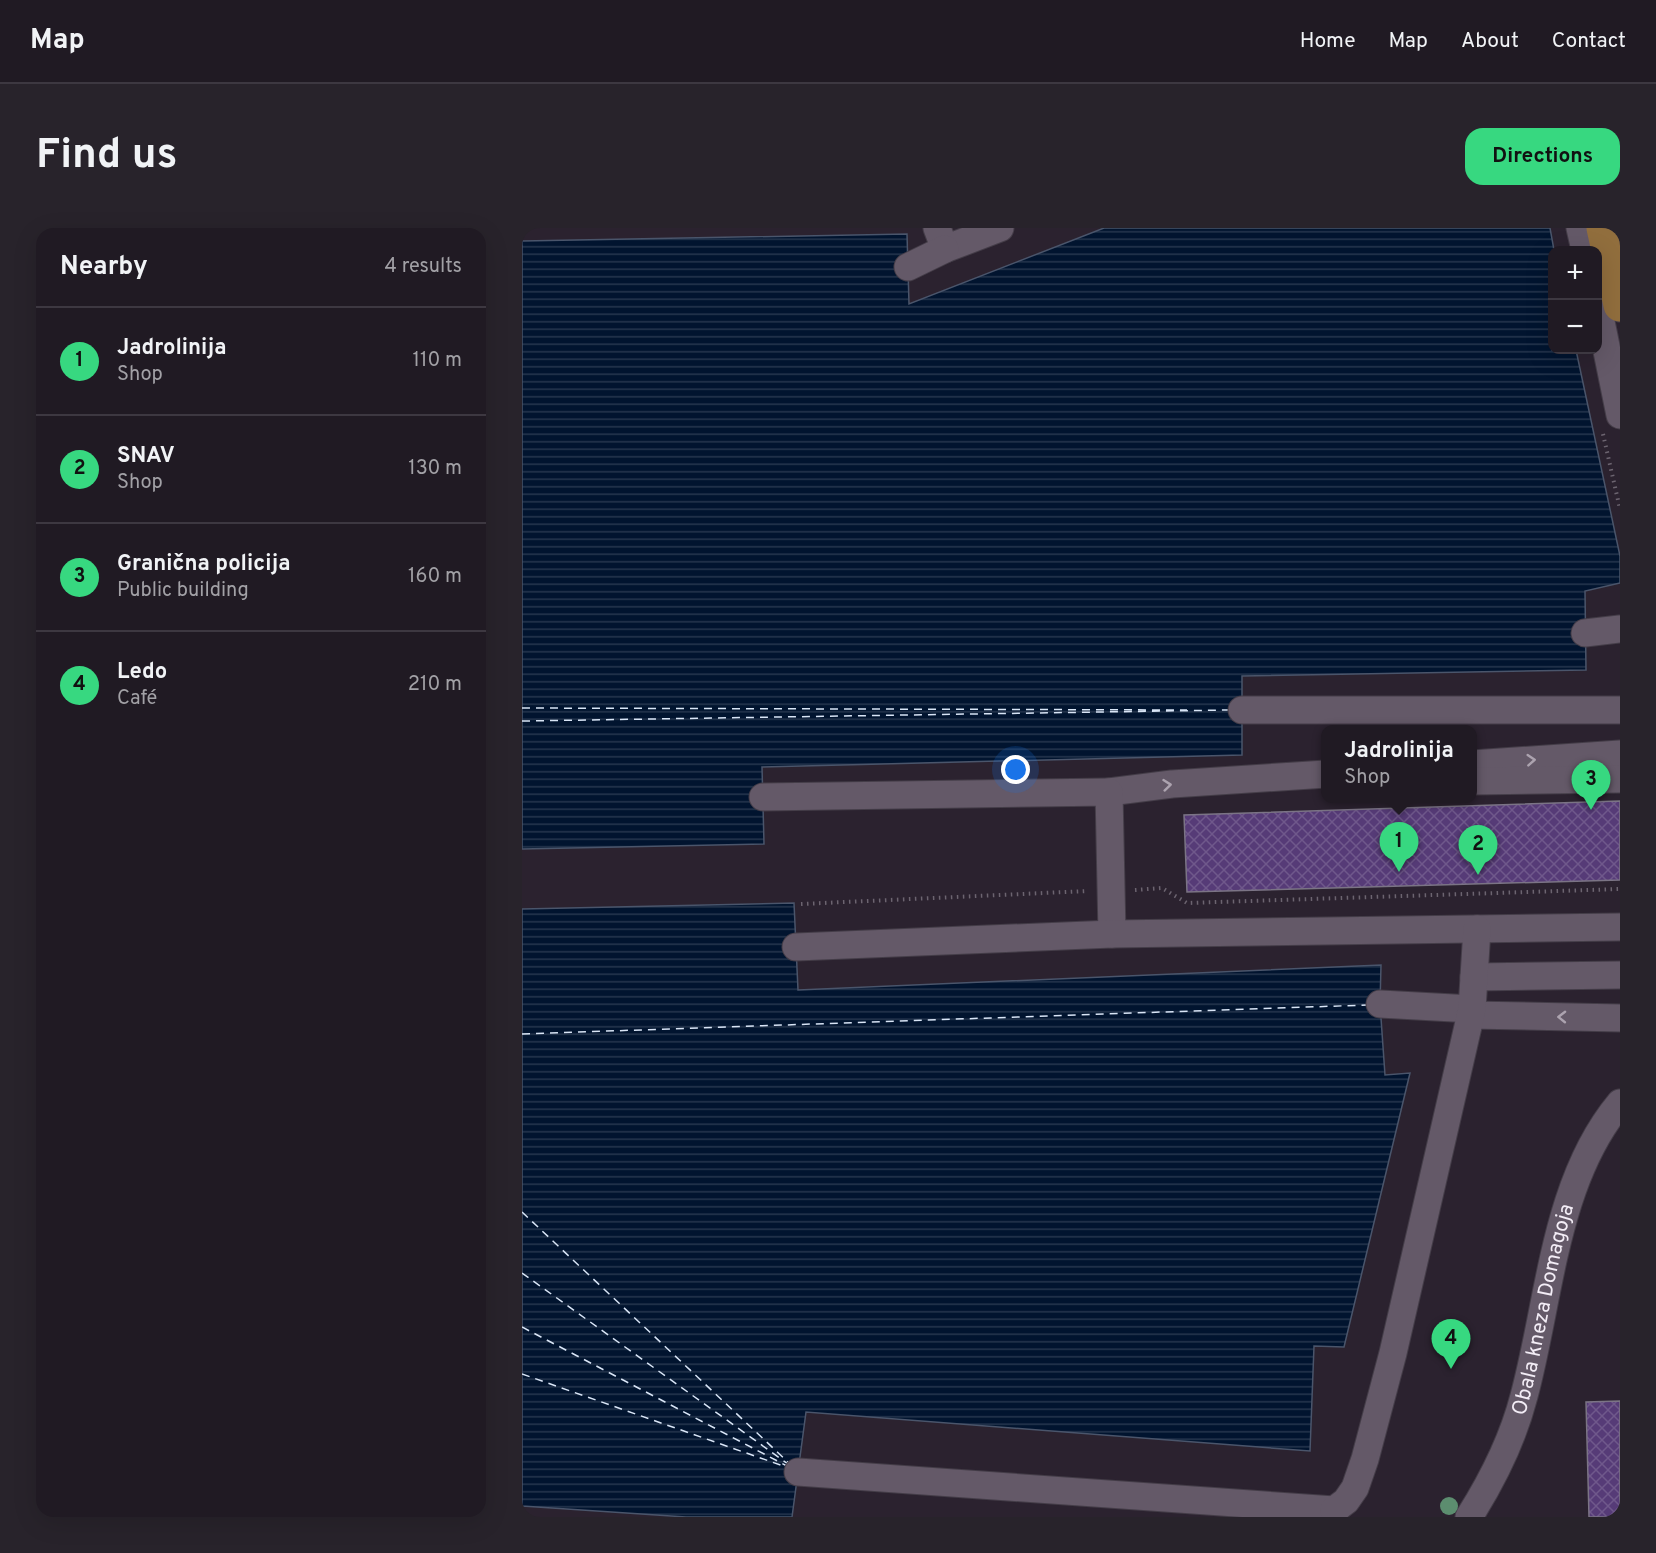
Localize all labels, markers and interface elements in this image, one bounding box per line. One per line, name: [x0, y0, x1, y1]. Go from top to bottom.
text: Map: [30, 23, 85, 59]
text: Home: [1300, 28, 1356, 55]
text: Map: [1389, 28, 1428, 55]
text: About: [1461, 28, 1519, 55]
text: Contact: [1552, 28, 1626, 55]
button: Directions: [1465, 128, 1620, 185]
text: Find us: [36, 130, 177, 183]
map controls: [1548, 246, 1602, 354]
button: +: [1548, 246, 1602, 300]
text: Nearby: [60, 251, 148, 284]
text: 4 results: [385, 254, 462, 280]
button: −: [1548, 300, 1602, 354]
text: Jadrolinija: [117, 335, 226, 362]
text: 1: [76, 348, 84, 374]
text: 110 m: [413, 348, 462, 374]
text: Shop: [117, 362, 163, 388]
text: SNAV: [117, 443, 175, 470]
text: 2: [73, 456, 86, 482]
text: 130 m: [408, 456, 462, 482]
text: Shop: [117, 470, 163, 496]
text: Granična policija: [117, 551, 291, 578]
text: 3: [74, 564, 86, 590]
text: 160 m: [408, 564, 462, 590]
text: Public building: [117, 578, 249, 604]
text: Ledo: [117, 659, 167, 686]
text: 4: [73, 672, 86, 698]
text: 210 m: [408, 672, 462, 698]
text: Café: [117, 686, 157, 712]
popup: [1321, 725, 1477, 803]
text: Jadrolinija: [1344, 738, 1454, 765]
one-way arrow: [1526, 754, 1535, 767]
your location: [1001, 755, 1030, 784]
pin: 3: [1572, 760, 1610, 810]
text: Shop: [1344, 765, 1390, 791]
one-way arrow: [1162, 779, 1171, 791]
pin: 1: [1380, 822, 1418, 872]
pin: 2: [1458, 826, 1498, 875]
one-way arrow: [1557, 1011, 1566, 1023]
street label: Obala kneza Domagoja: [1506, 1200, 1581, 1419]
pin: 4: [1432, 1320, 1470, 1369]

